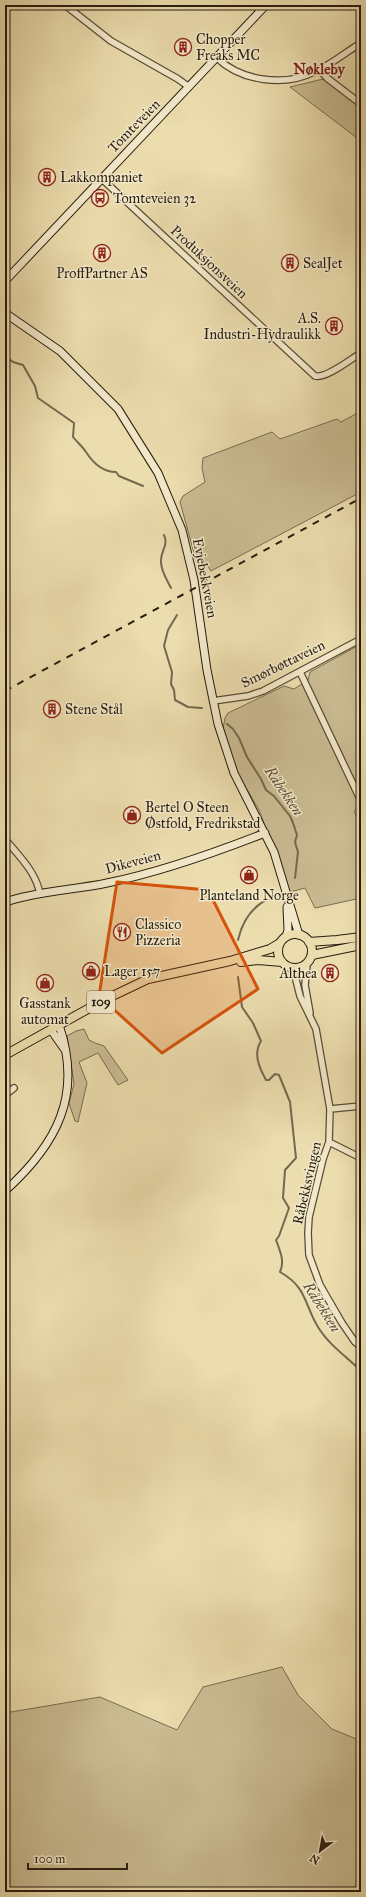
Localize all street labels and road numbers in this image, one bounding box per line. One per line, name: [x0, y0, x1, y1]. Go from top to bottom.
street label: Tomteveien: [104, 96, 164, 156]
street label: Produksjonsveien: [167, 222, 251, 302]
street label: Evjebekkveien: [189, 537, 221, 620]
street label: Smørbøttaveien: [238, 636, 328, 692]
street label: Dikeveien: [103, 846, 163, 878]
road number: 109: [87, 991, 115, 1013]
street label: Råbekksvingen: [289, 1139, 325, 1226]

